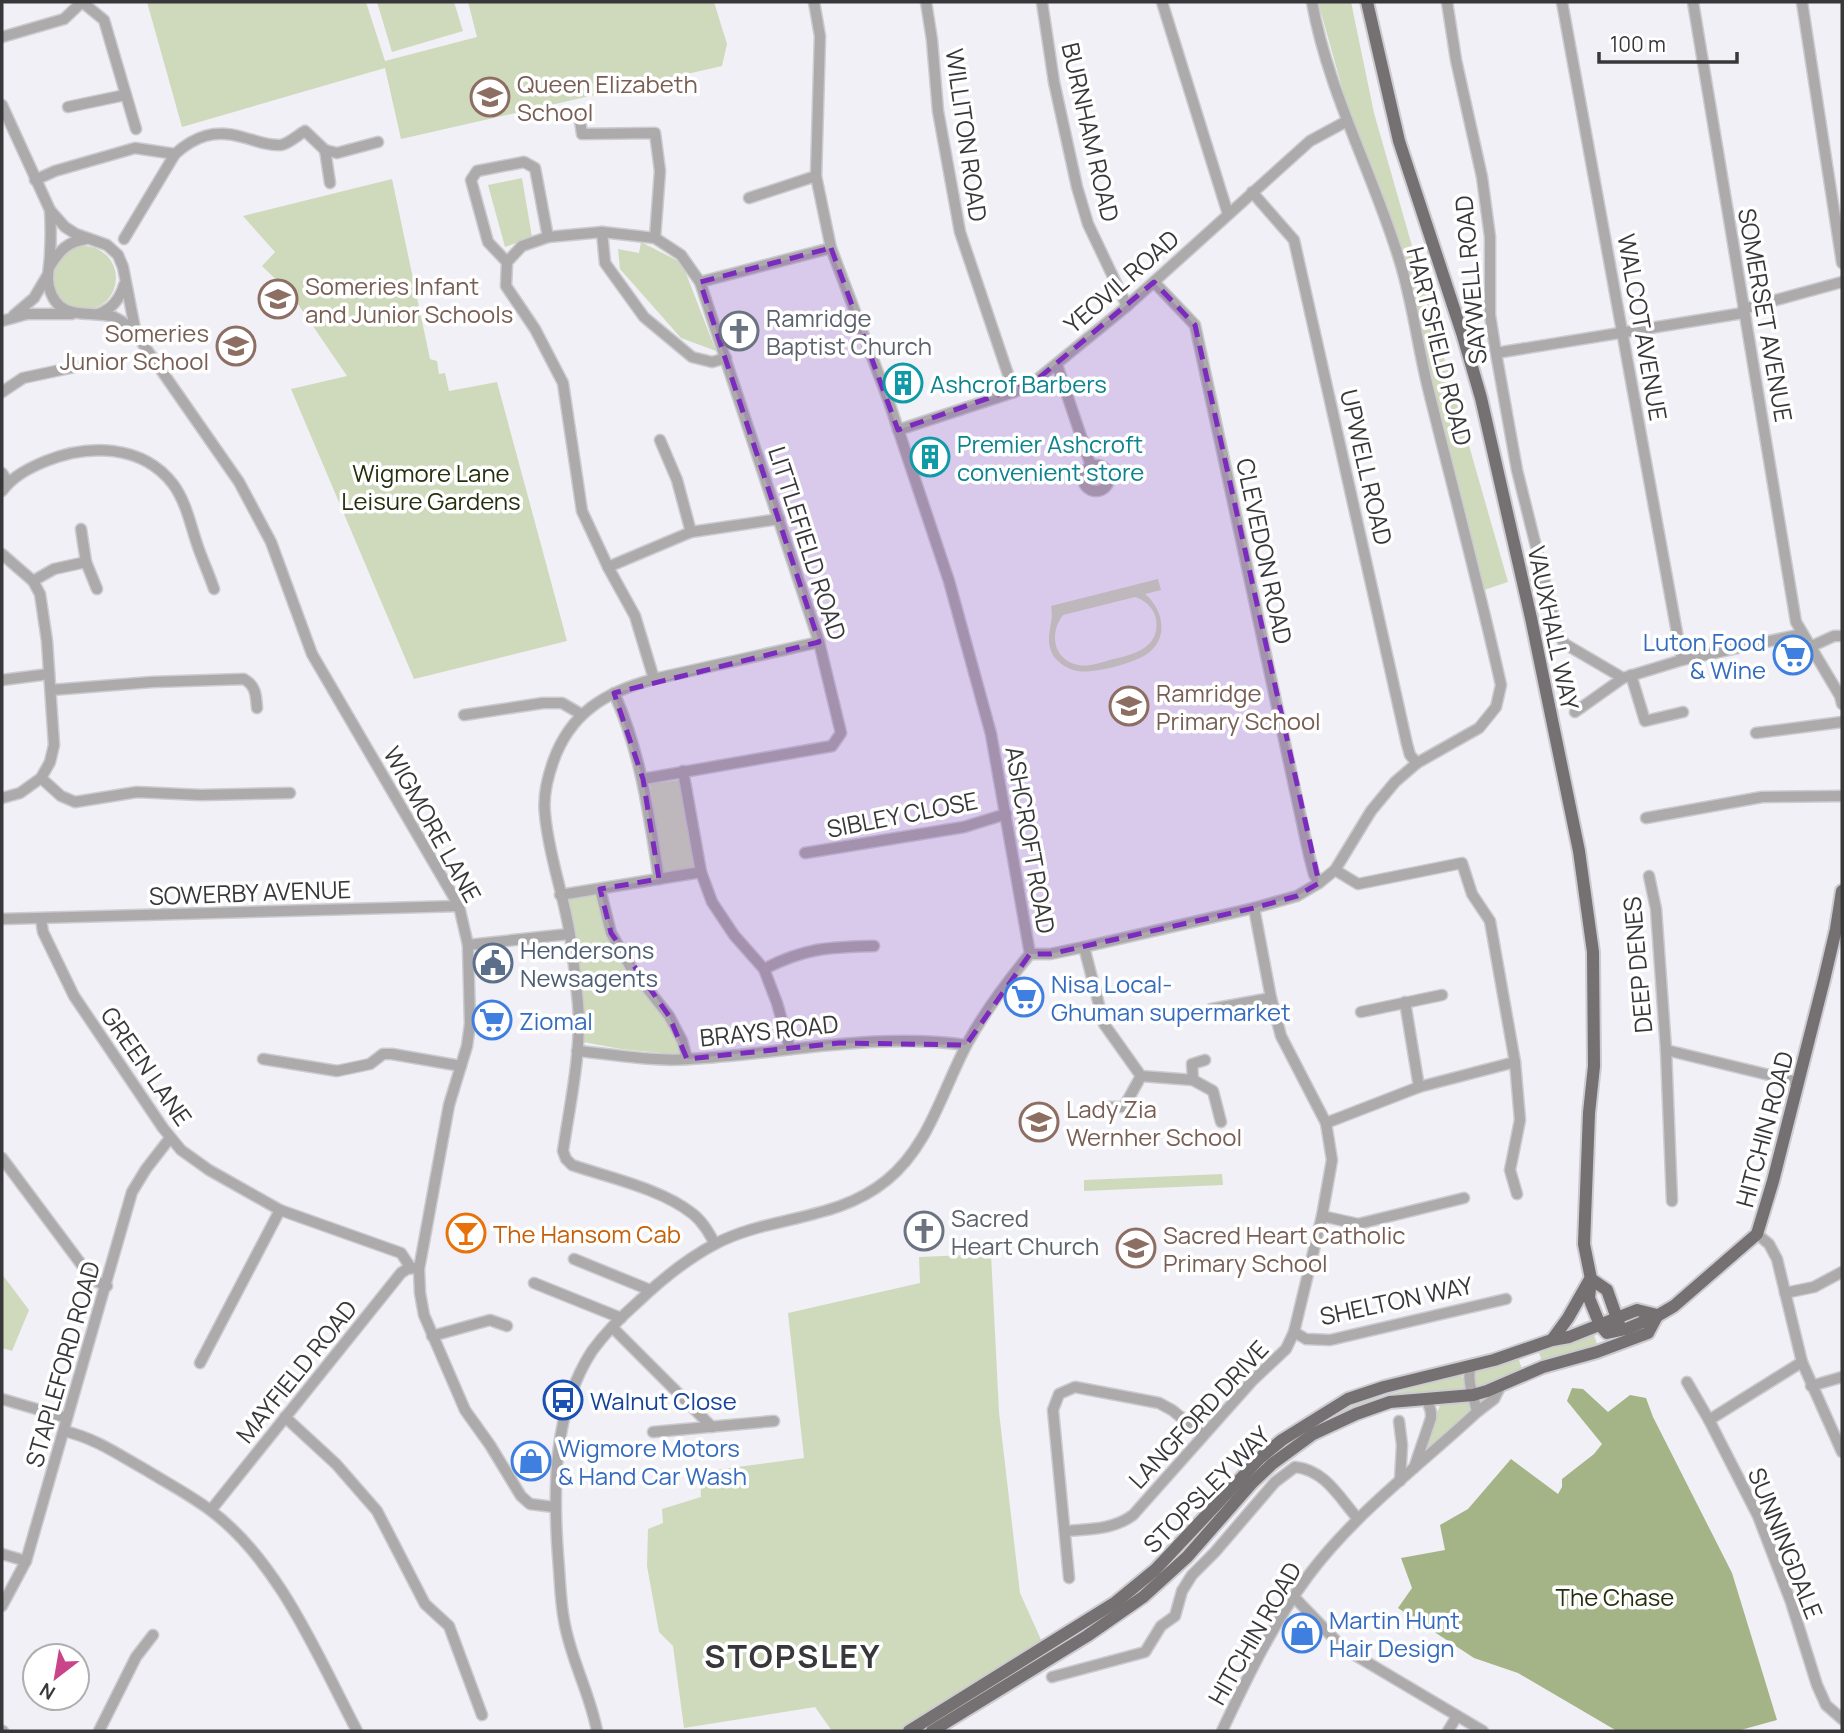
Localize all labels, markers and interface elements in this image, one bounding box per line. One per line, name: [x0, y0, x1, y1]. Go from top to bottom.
scale bar: [1599, 21, 1737, 65]
text: 100 m: [1610, 30, 1666, 58]
street label: BURNHAM ROAD: [1054, 39, 1128, 225]
street label: WILLITON ROAD: [939, 46, 995, 224]
place label: Queen Elizabeth School: [517, 67, 698, 128]
school or university icon: Queen Elizabeth School: [469, 76, 511, 118]
street label: SAYWELL ROAD: [1446, 194, 1494, 366]
street label: SOMERSET AVENUE: [1731, 205, 1801, 425]
street label: YEOVIL ROAD: [1057, 222, 1185, 340]
street label: WALCOT AVENUE: [1610, 231, 1676, 423]
street label: HARTSFIELD ROAD: [1399, 243, 1481, 449]
place label: Someries Infant and Junior Schools: [305, 269, 513, 330]
school or university icon: Someries Infant and Junior Schools: [257, 278, 299, 320]
place label: Ramridge Baptist Church: [766, 301, 932, 362]
church icon: Ramridge Baptist Church: [718, 310, 760, 352]
place label: Someries Junior School: [60, 316, 209, 377]
school or university icon: Someries Junior School: [215, 325, 257, 367]
building icon: Ashcrof Barbers: [882, 362, 924, 404]
place label: Ashcrof Barbers: [930, 367, 1107, 400]
street label: UPWELL ROAD: [1333, 386, 1401, 548]
place label: Premier Ashcroft convenient store: [957, 427, 1144, 488]
building icon: Premier Ashcroft convenient store: [909, 436, 951, 478]
street label: LITTLEFIELD ROAD: [761, 442, 855, 644]
street label: CLEVEDON ROAD: [1229, 455, 1301, 647]
park label: Wigmore Lane Leisure Gardens: [341, 456, 521, 517]
street label: VAUXHALL WAY: [1521, 543, 1588, 714]
place label: Luton Food & Wine: [1643, 625, 1766, 686]
supermarket icon: Luton Food & Wine: [1772, 634, 1814, 676]
place label: Ramridge Primary School: [1156, 676, 1321, 737]
school or university icon: Ramridge Primary School: [1108, 685, 1150, 727]
street label: WIGMORE LANE: [376, 740, 490, 908]
street label: ASHCROFT ROAD: [998, 744, 1064, 936]
street label: SIBLEY CLOSE: [824, 783, 980, 845]
street label: SOWERBY AVENUE: [148, 872, 352, 912]
street label: DEEP DENES: [1615, 895, 1659, 1035]
place label: Hendersons Newsagents: [520, 933, 658, 994]
public building icon: Hendersons Newsagents: [472, 942, 514, 984]
place label: Nisa Local- Ghuman supermarket: [1051, 967, 1291, 1028]
supermarket icon: Nisa Local- Ghuman supermarket: [1003, 976, 1045, 1018]
supermarket icon: Ziomal: [471, 999, 513, 1041]
street label: GREEN LANE: [94, 1000, 200, 1132]
place label: Ziomal: [519, 1004, 593, 1037]
street label: BRAYS ROAD: [698, 1006, 840, 1054]
street label: HITCHIN ROAD: [1727, 1047, 1801, 1211]
place label: Lady Zia Wernher School: [1066, 1092, 1242, 1153]
school or university icon: Lady Zia Wernher School: [1018, 1101, 1060, 1143]
place label: Sacred Heart Church: [951, 1201, 1099, 1262]
church icon: Sacred Heart Church: [903, 1210, 945, 1252]
bar icon: The Hansom Cab: [445, 1212, 487, 1254]
place label: The Hansom Cab: [493, 1217, 681, 1250]
place label: Sacred Heart Catholic Primary School: [1163, 1218, 1406, 1279]
school or university icon: Sacred Heart Catholic Primary School: [1115, 1227, 1157, 1269]
street label: STAPLEFORD ROAD: [17, 1257, 107, 1471]
street label: SHELTON WAY: [1316, 1268, 1476, 1332]
street label: MAYFIELD ROAD: [228, 1293, 364, 1449]
street label: LANGFORD DRIVE: [1121, 1333, 1275, 1495]
bus stop icon: Walnut Close: [542, 1379, 584, 1421]
place label: Walnut Close: [590, 1384, 737, 1417]
street label: STOPSLEY WAY: [1135, 1418, 1277, 1560]
place label: Wigmore Motors & Hand Car Wash: [558, 1431, 747, 1492]
shop icon: Wigmore Motors & Hand Car Wash: [510, 1440, 552, 1482]
street label: SUNNINGDALE: [1741, 1463, 1831, 1623]
street label: HITCHIN ROAD: [1200, 1555, 1308, 1711]
park label: The Chase: [1556, 1580, 1674, 1613]
place label: Martin Hunt Hair Design: [1329, 1603, 1460, 1664]
shop icon: Martin Hunt Hair Design: [1281, 1612, 1323, 1654]
district label: STOPSLEY: [704, 1634, 882, 1678]
north arrow: [21, 1642, 91, 1712]
text: N: [35, 1677, 60, 1706]

